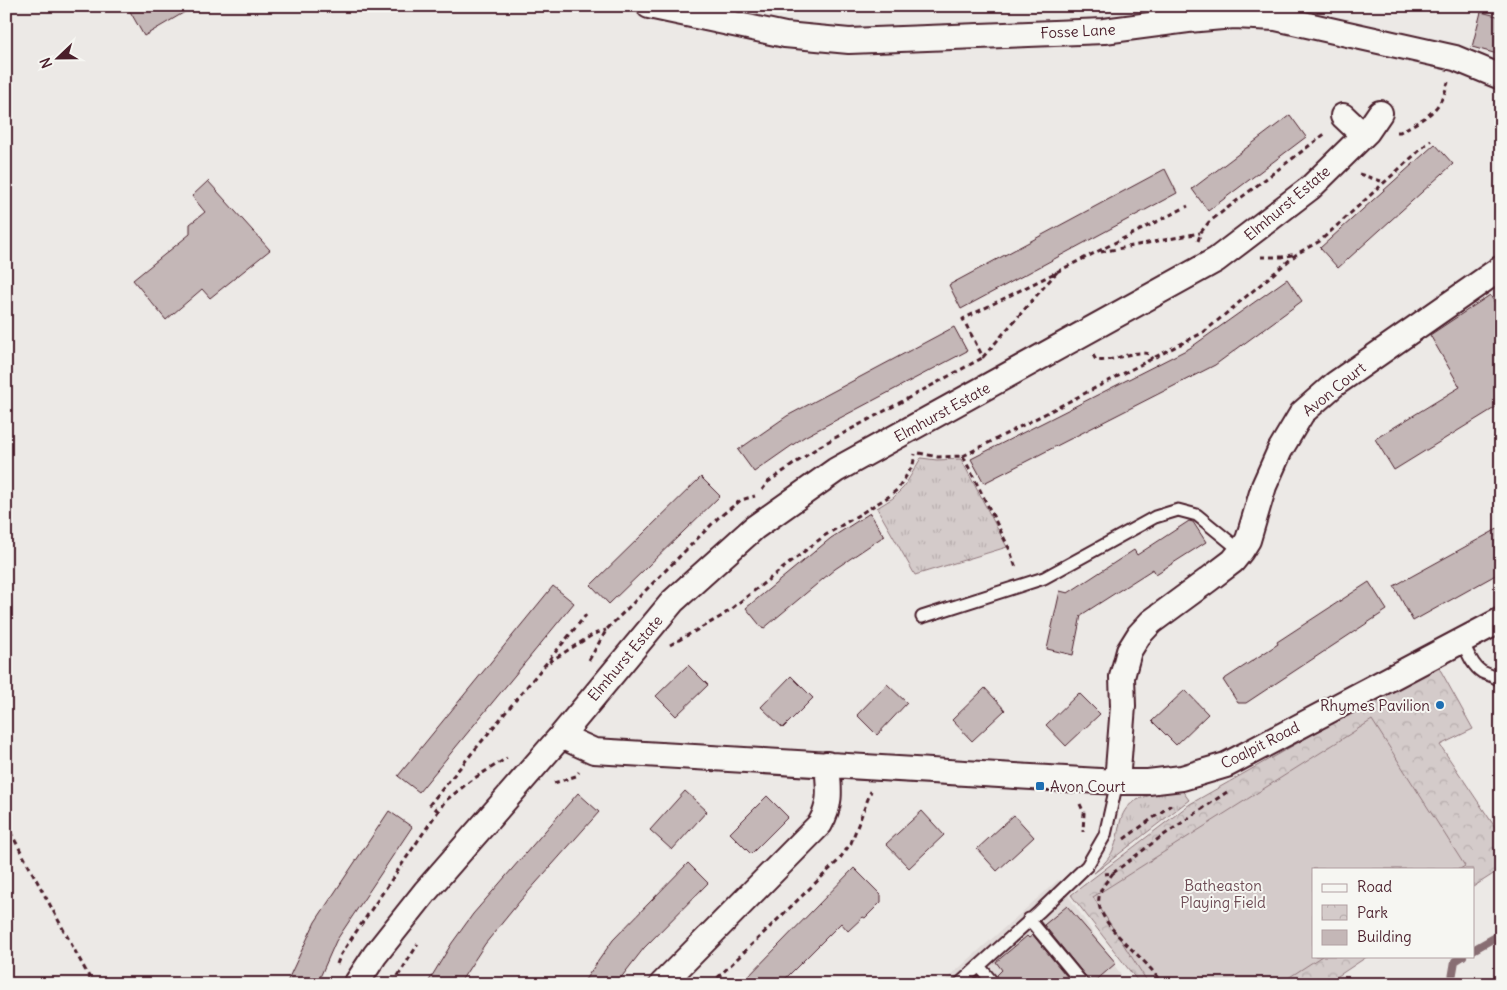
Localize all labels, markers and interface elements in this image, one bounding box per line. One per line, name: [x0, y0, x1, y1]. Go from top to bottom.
street label: Fosse Lane: [1040, 20, 1116, 42]
north arrow: [32, 32, 82, 82]
text: N: [36, 55, 56, 71]
street label: Elmhurst Estate: [1240, 161, 1334, 245]
street label: Avon Court: [1299, 358, 1369, 420]
street label: Elmhurst Estate: [891, 378, 993, 446]
street label: Elmhurst Estate: [583, 611, 667, 705]
place label: Rhymes Pavilion: [1320, 696, 1430, 715]
marker: Rhymes Pavilion: [1434, 699, 1446, 711]
street label: Coalpit Road: [1217, 717, 1303, 773]
place label: Avon Court: [1050, 777, 1126, 796]
marker: Avon Court: [1034, 780, 1046, 792]
legend: [1312, 868, 1474, 958]
park label: Batheaston Playing Field: [1180, 876, 1266, 912]
text: Road: [1357, 877, 1392, 896]
text: Park: [1357, 903, 1388, 922]
text: Building: [1357, 927, 1412, 946]

